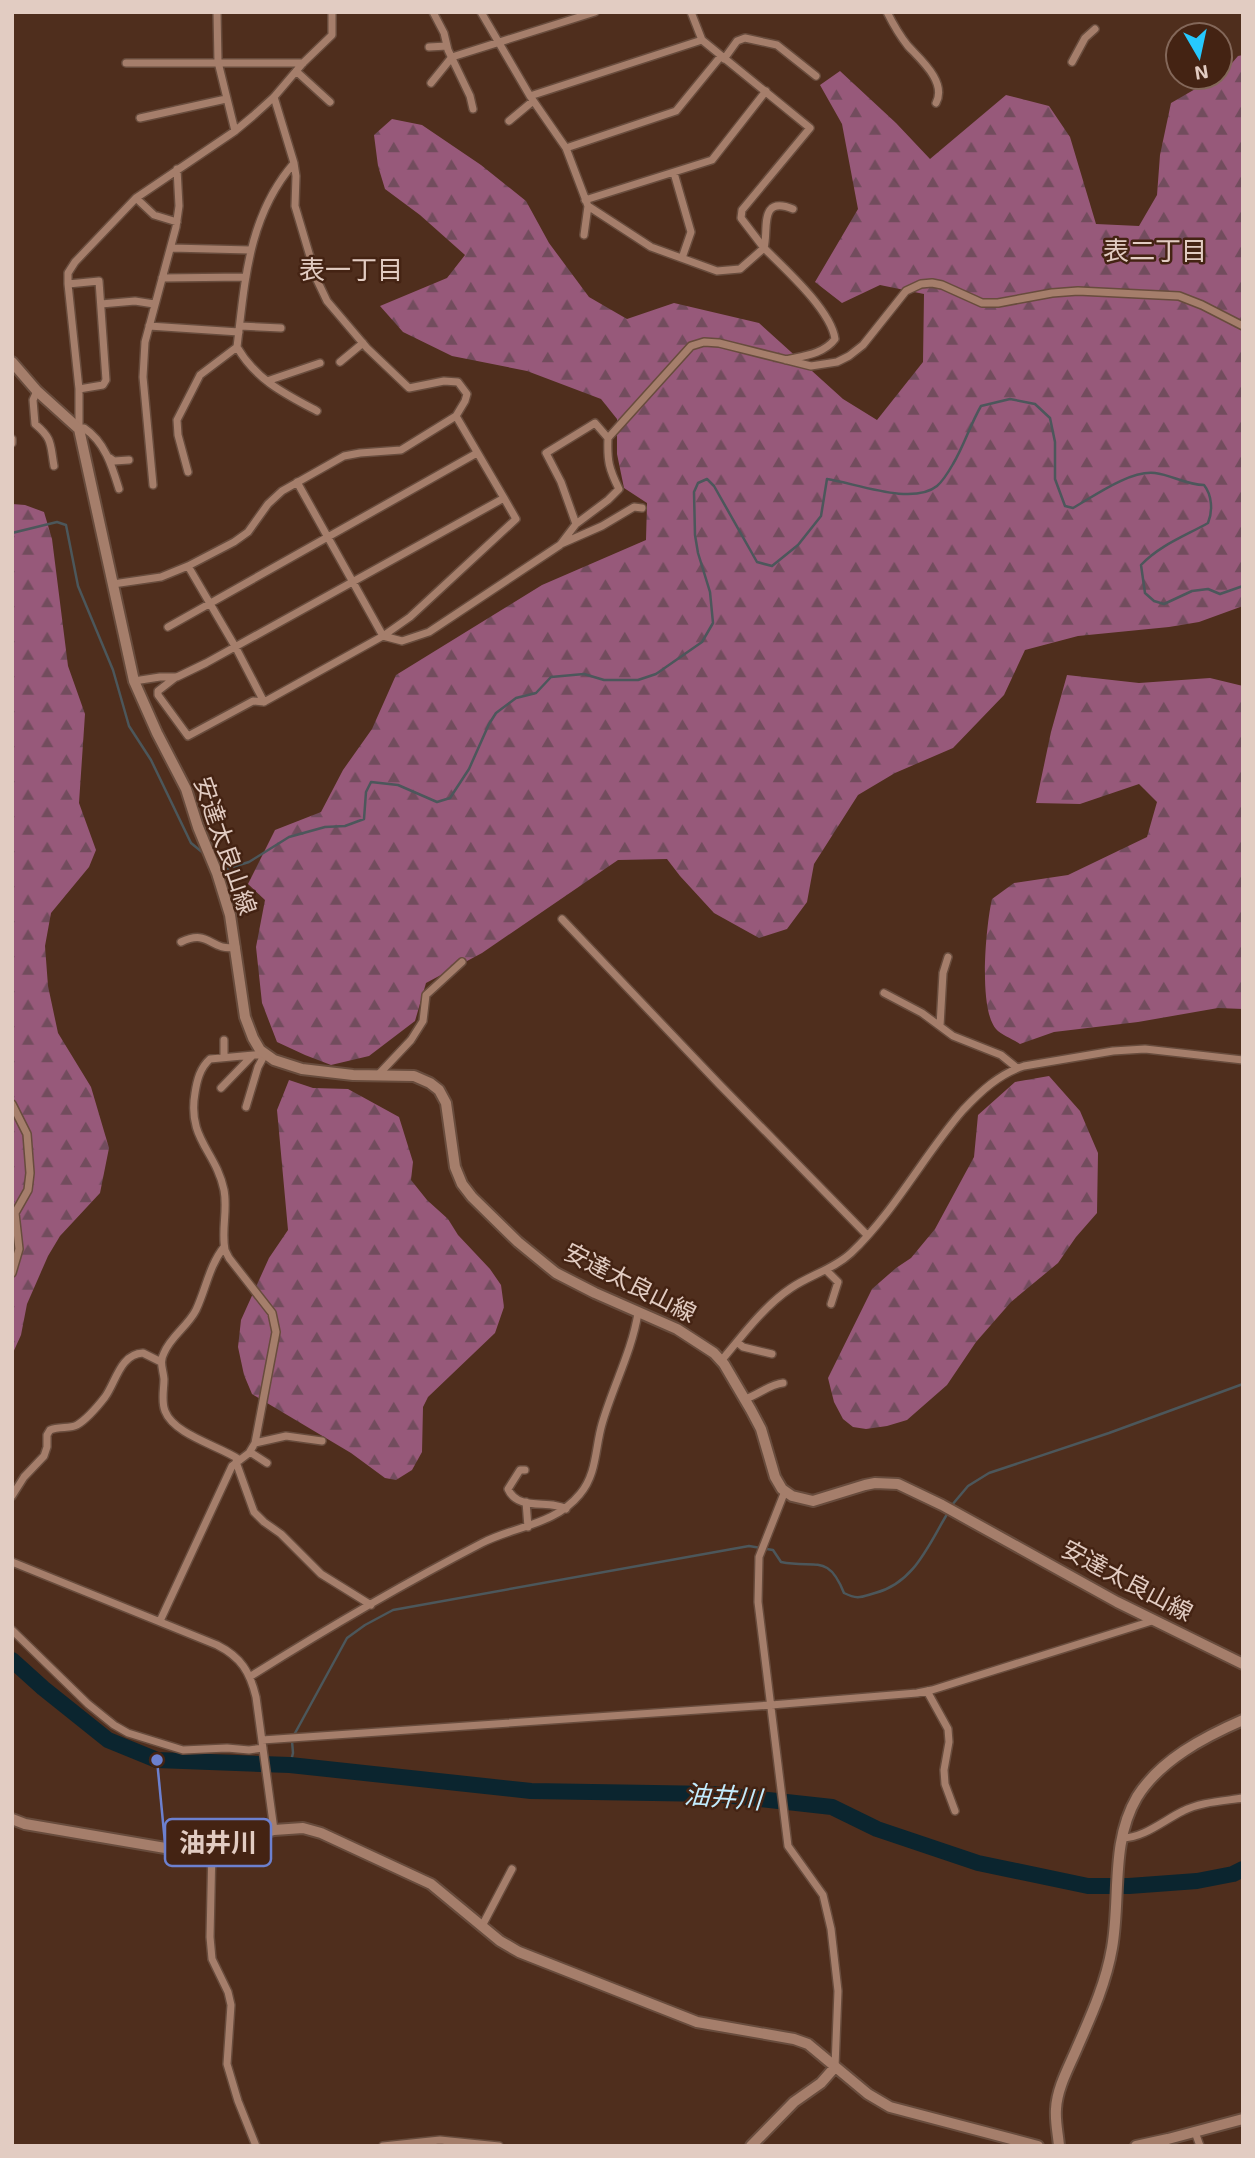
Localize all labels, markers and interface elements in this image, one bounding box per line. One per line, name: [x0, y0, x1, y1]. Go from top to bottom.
north arrow: [1164, 21, 1234, 91]
text: N: [1193, 61, 1210, 86]
district label: 表二丁目: [1103, 234, 1207, 265]
district label: 表一丁目: [299, 253, 403, 284]
street label: 安達太良山線: [189, 773, 264, 918]
street label: 安達太良山線: [560, 1236, 701, 1327]
street label: 安達太良山線: [1057, 1533, 1198, 1626]
water label: 油井川: [683, 1777, 766, 1814]
callout: 油井川: [165, 1819, 271, 1866]
text: 油井川: [179, 1826, 257, 1857]

